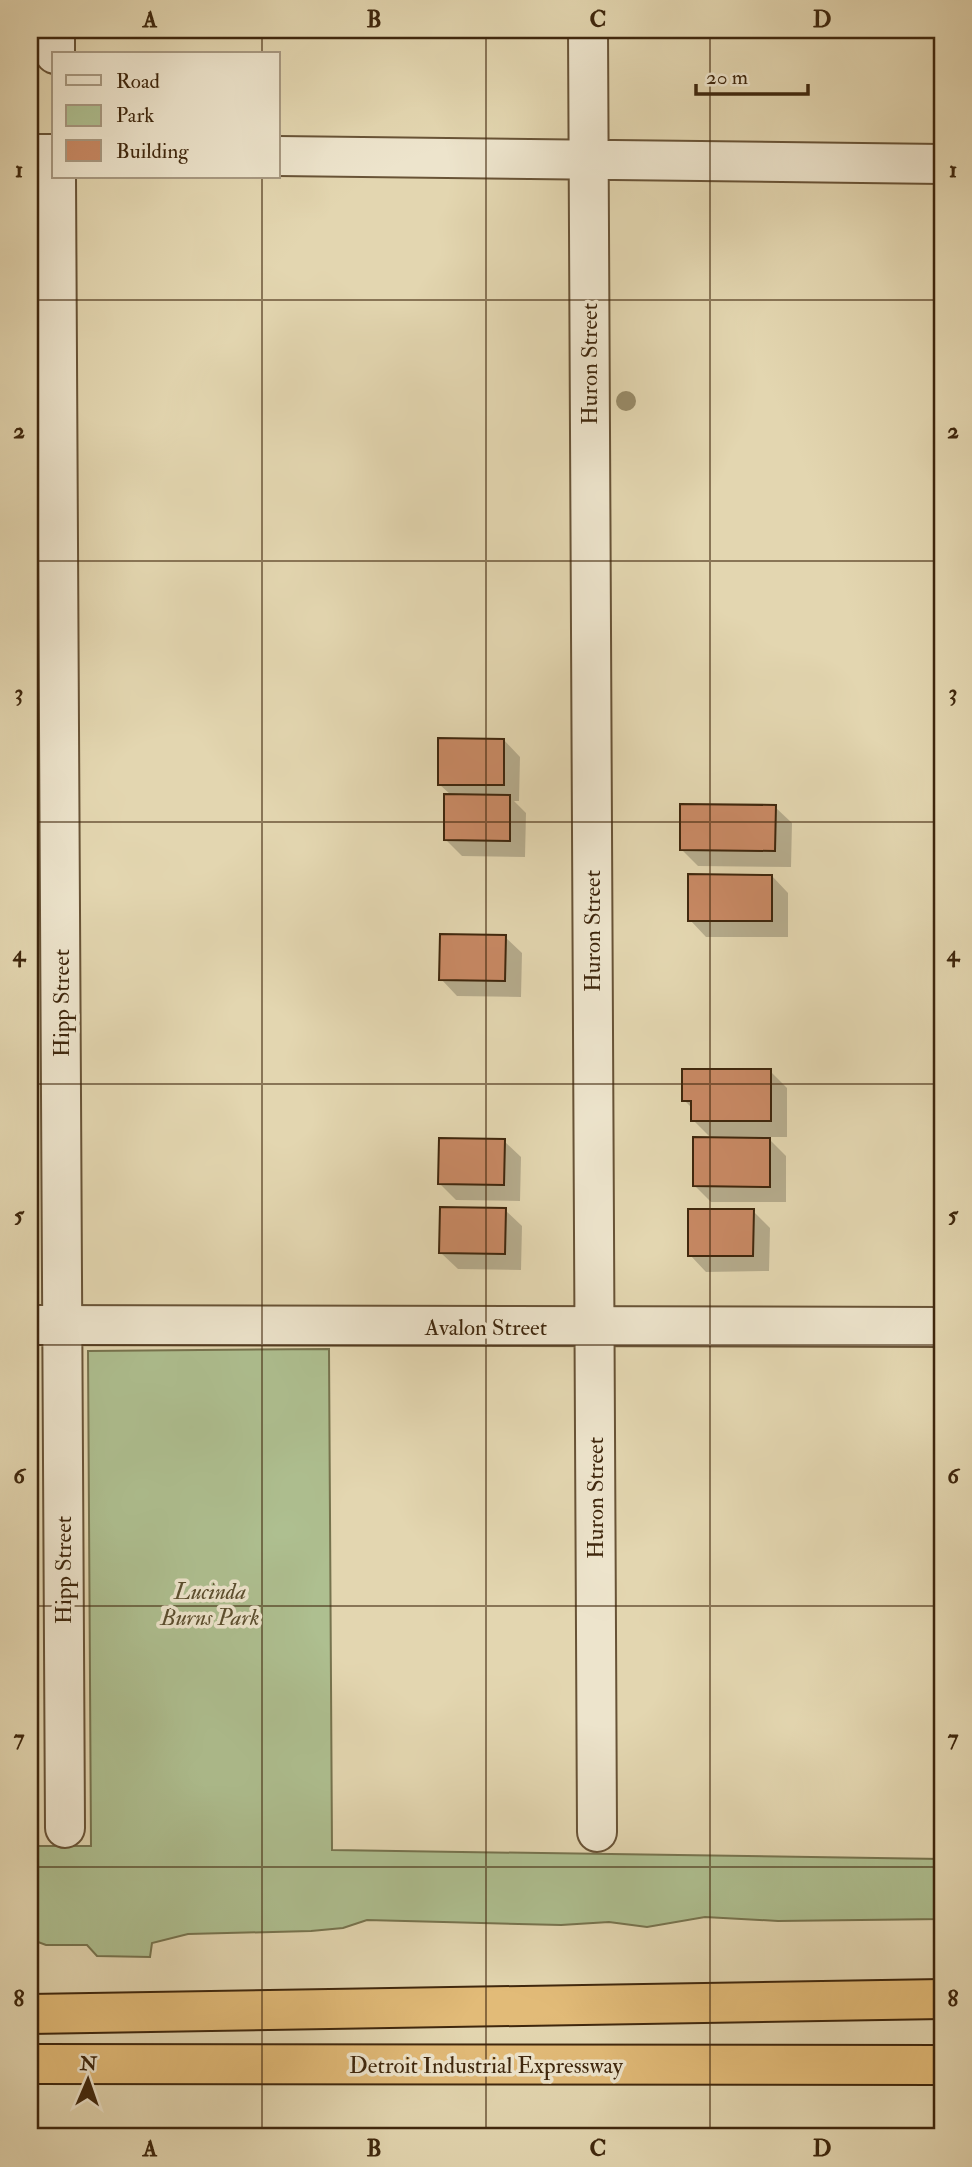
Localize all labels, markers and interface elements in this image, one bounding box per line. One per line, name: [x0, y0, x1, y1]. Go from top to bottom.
text: A: [142, 5, 158, 34]
text: B: [366, 5, 382, 34]
text: C: [590, 5, 606, 34]
text: D: [813, 5, 831, 34]
legend: [52, 52, 280, 178]
scale bar: [696, 52, 808, 96]
text: 20 m: [706, 64, 748, 91]
text: Road: [116, 68, 161, 95]
text: Park: [116, 102, 154, 129]
text: Building: [116, 138, 189, 165]
text: 1: [15, 155, 23, 184]
text: 1: [949, 155, 957, 184]
street label: Huron Street: [575, 303, 604, 425]
text: 2: [13, 416, 25, 445]
text: 2: [947, 416, 959, 445]
text: 3: [15, 678, 23, 707]
text: 3: [949, 678, 957, 707]
street label: Huron Street: [578, 870, 607, 992]
text: 4: [12, 939, 27, 968]
text: 4: [946, 939, 961, 968]
street label: Hipp Street: [47, 949, 77, 1057]
text: 5: [14, 1200, 25, 1229]
text: 5: [948, 1200, 959, 1229]
street label: Avalon Street: [424, 1313, 547, 1342]
street label: Huron Street: [581, 1437, 610, 1559]
text: 6: [13, 1461, 27, 1490]
text: 6: [947, 1461, 961, 1490]
street label: Hipp Street: [49, 1516, 79, 1624]
park label: Lucinda Burns Park: [159, 1577, 260, 1632]
text: 7: [14, 1723, 25, 1752]
text: 7: [948, 1723, 959, 1752]
text: 8: [14, 1984, 25, 2013]
text: 8: [948, 1984, 959, 2013]
north arrow: [52, 2044, 122, 2114]
street label: Detroit Industrial Expressway: [349, 2051, 624, 2081]
text: N: [79, 2052, 98, 2076]
text: A: [142, 2134, 158, 2163]
text: B: [366, 2134, 382, 2163]
text: C: [590, 2134, 606, 2163]
text: D: [813, 2134, 831, 2163]

